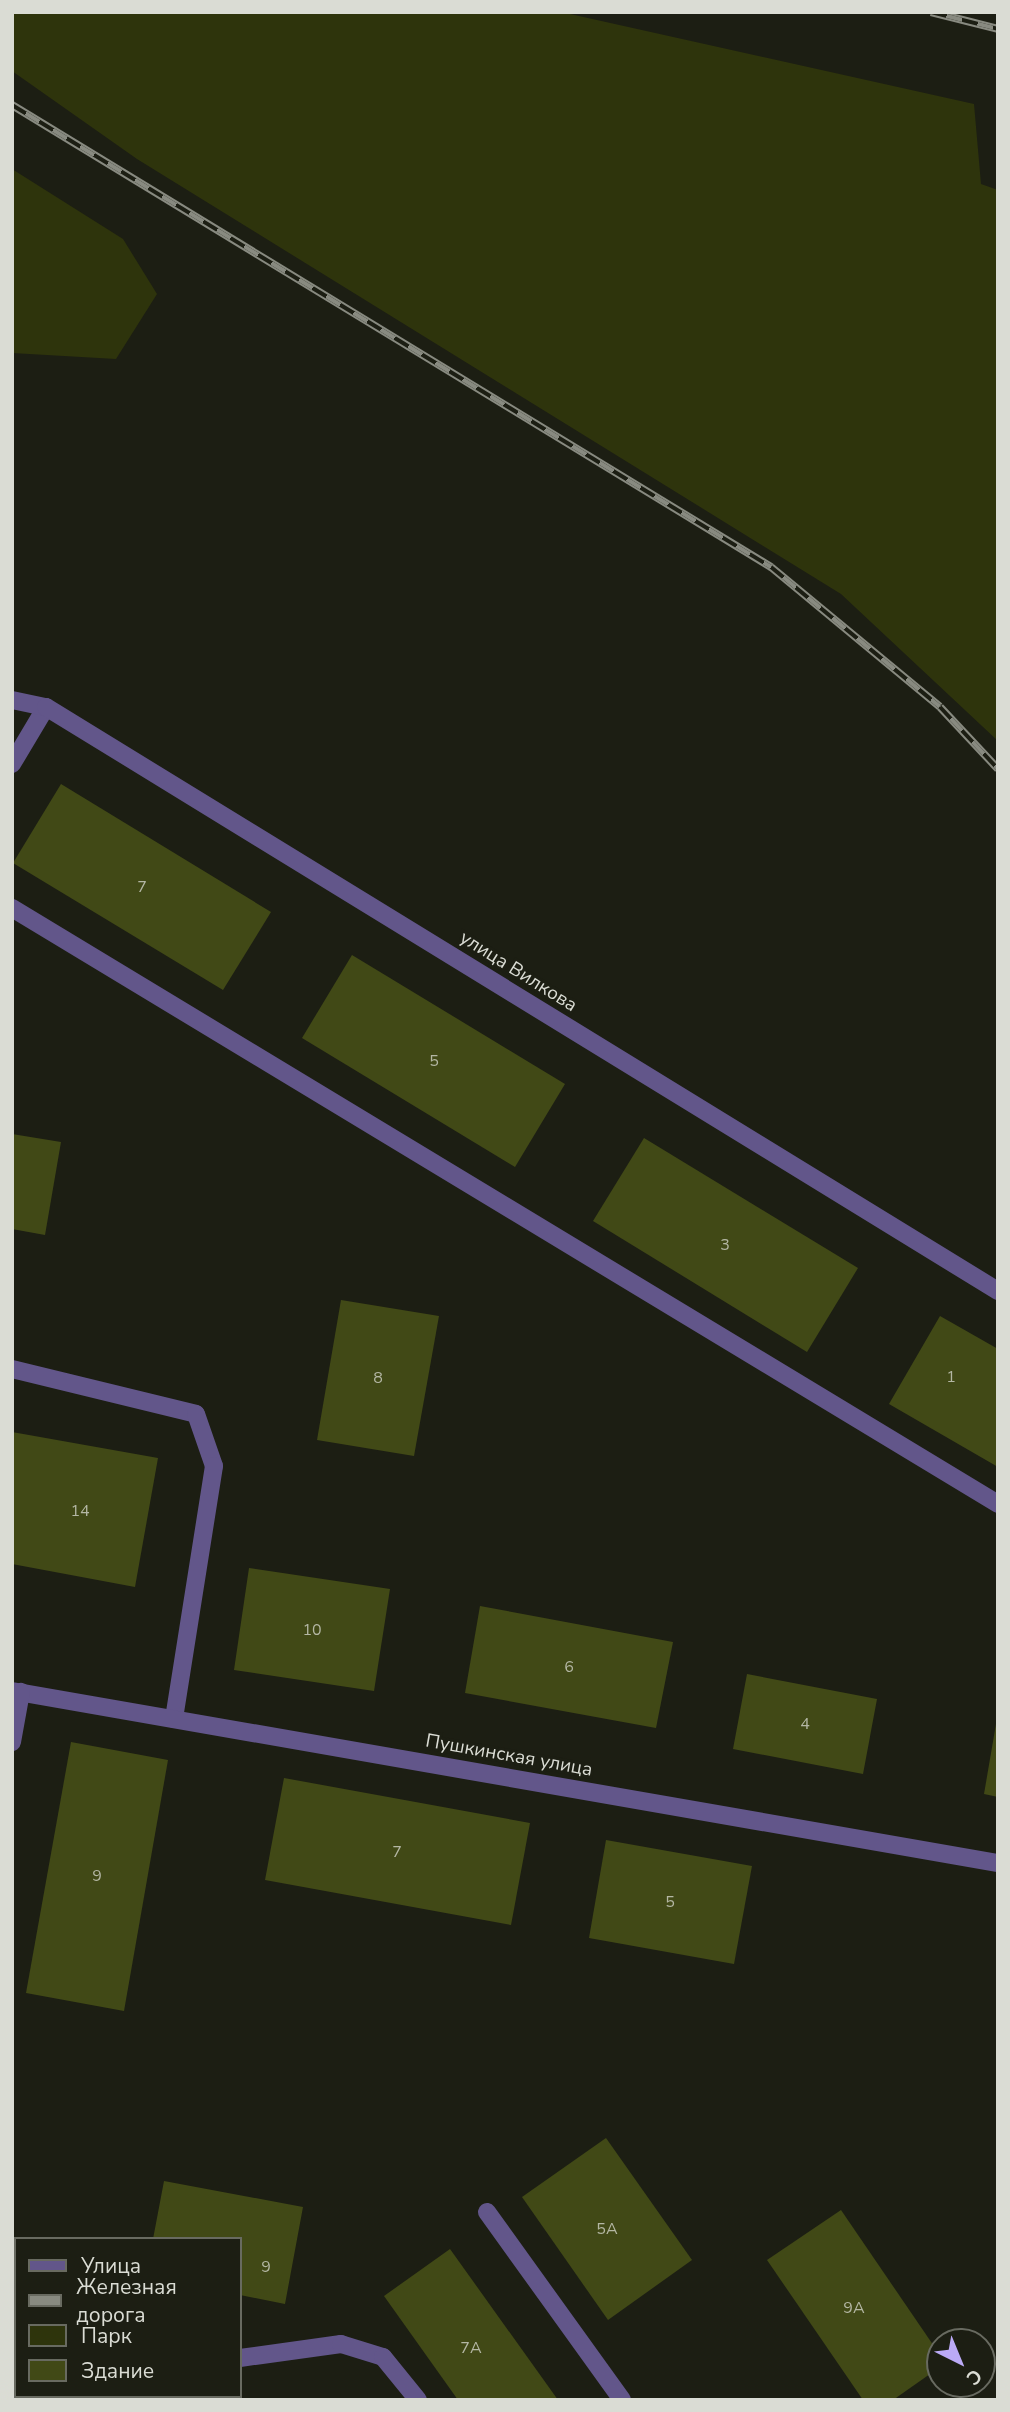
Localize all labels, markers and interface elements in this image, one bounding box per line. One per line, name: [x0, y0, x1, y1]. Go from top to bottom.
house number: 7: [137, 877, 147, 897]
street label: улица Вилкова: [455, 927, 581, 1017]
house number: 5: [429, 1051, 439, 1071]
house number: 3: [720, 1235, 730, 1255]
house number: 1: [946, 1367, 956, 1387]
house number: 8: [373, 1368, 383, 1388]
house number: 14: [70, 1501, 90, 1521]
house number: 10: [302, 1620, 322, 1640]
house number: 6: [564, 1657, 574, 1677]
house number: 4: [800, 1714, 810, 1734]
street label: Пушкинская улица: [424, 1730, 594, 1782]
house number: 7: [392, 1842, 402, 1862]
house number: 9: [92, 1866, 102, 1886]
house number: 5: [665, 1892, 675, 1912]
house number: 5А: [596, 2219, 618, 2239]
legend: [14, 2237, 242, 2398]
text: Улица: [81, 2252, 141, 2280]
house number: 9: [261, 2257, 271, 2277]
text: Железная дорога: [76, 2273, 177, 2329]
house number: 9А: [843, 2298, 865, 2318]
text: Парк: [81, 2322, 132, 2350]
north arrow: [926, 2328, 996, 2398]
house number: 7А: [460, 2338, 482, 2358]
text: Здание: [81, 2357, 154, 2385]
text: С: [960, 2363, 988, 2391]

